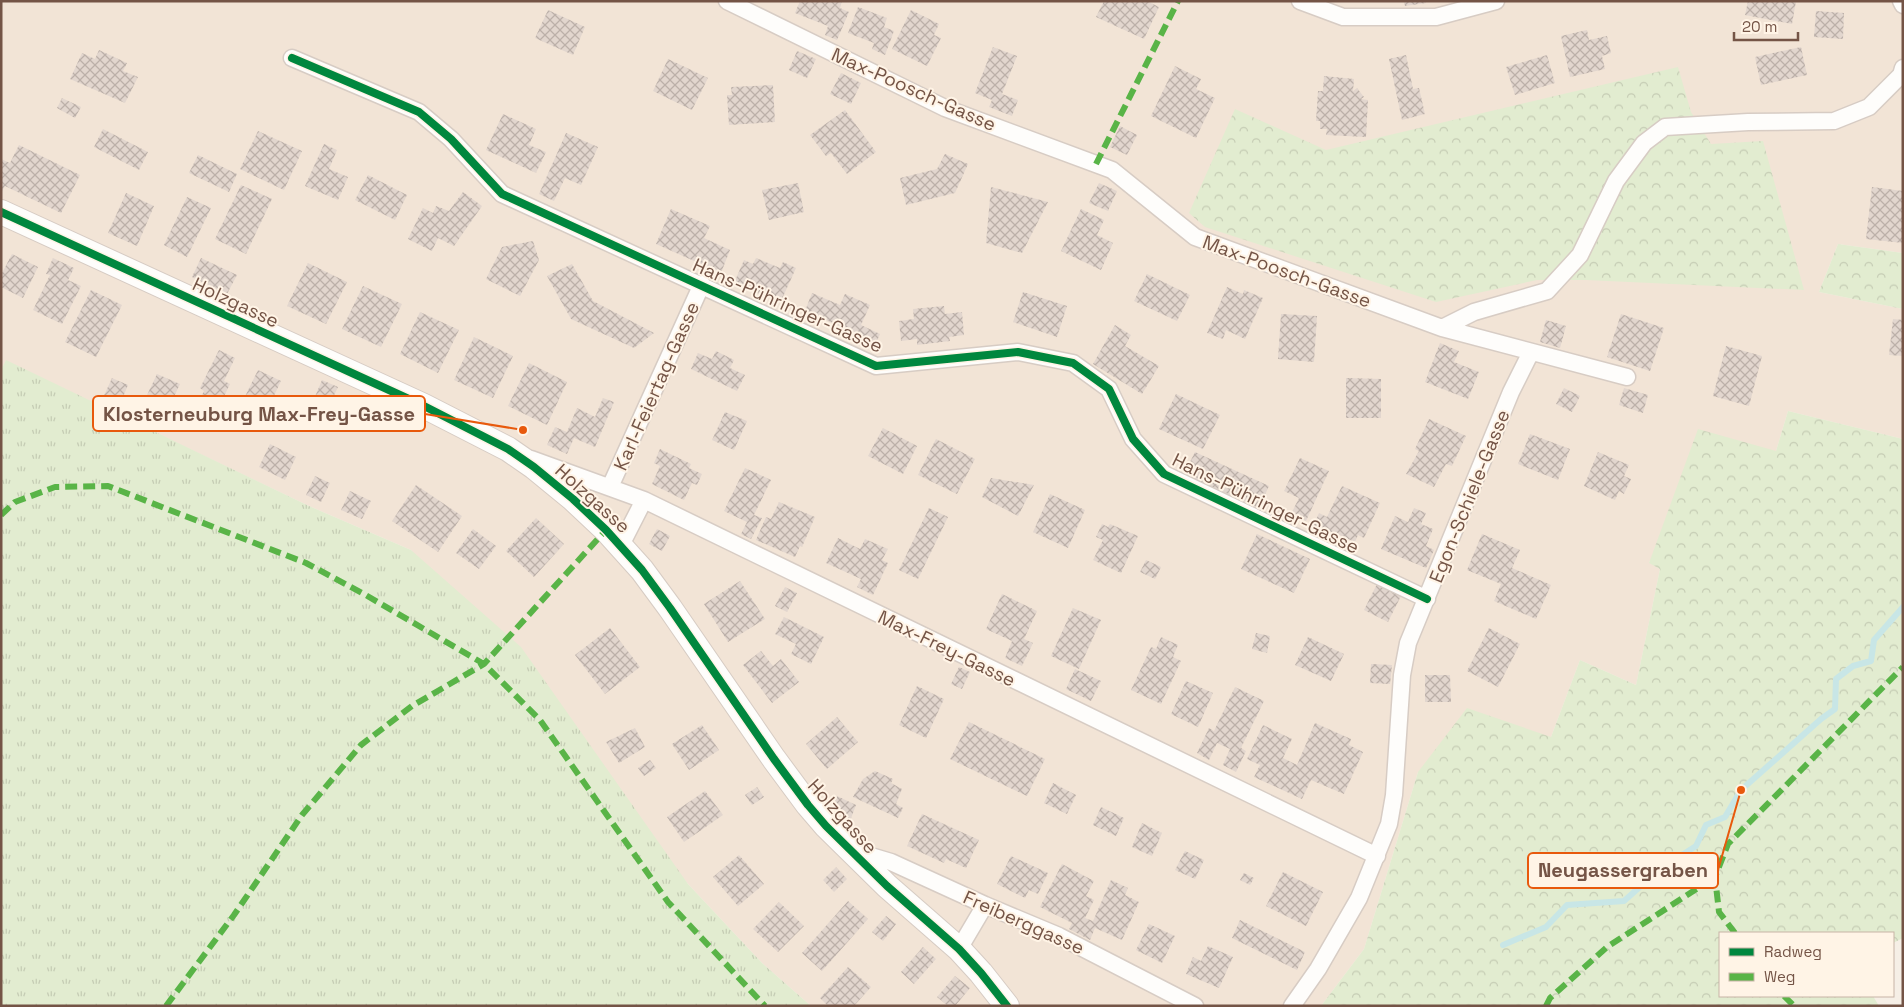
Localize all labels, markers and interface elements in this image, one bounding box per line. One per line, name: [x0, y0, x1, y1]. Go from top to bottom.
scale bar: [1734, 10, 1798, 42]
text: 20 m: [1742, 17, 1777, 36]
street label: Max-Poosch-Gasse: [828, 42, 1000, 137]
street label: Max-Poosch-Gasse: [1199, 229, 1375, 314]
street label: Hans-Pühringer-Gasse: [689, 252, 887, 359]
street label: Holzgasse: [188, 272, 283, 333]
street label: Karl-Feiertag-Gasse: [608, 298, 705, 475]
callout: Klosterneuburg Max-Frey-Gasse: [93, 396, 425, 431]
text: Klosterneuburg Max-Frey-Gasse: [103, 401, 415, 427]
street label: Egon-Schiele-Gasse: [1423, 406, 1516, 586]
street label: Hans-Pühringer-Gasse: [1168, 447, 1364, 560]
street label: Holzgasse: [550, 458, 635, 539]
street label: Max-Frey-Gasse: [874, 604, 1020, 693]
street label: Holzgasse: [802, 774, 883, 859]
callout: Neugassergraben: [1528, 853, 1718, 888]
text: Neugassergraben: [1538, 857, 1708, 883]
street label: Freiberggasse: [959, 885, 1088, 960]
legend: [1719, 932, 1894, 997]
text: Radweg: [1764, 942, 1822, 961]
text: Weg: [1764, 967, 1795, 986]

